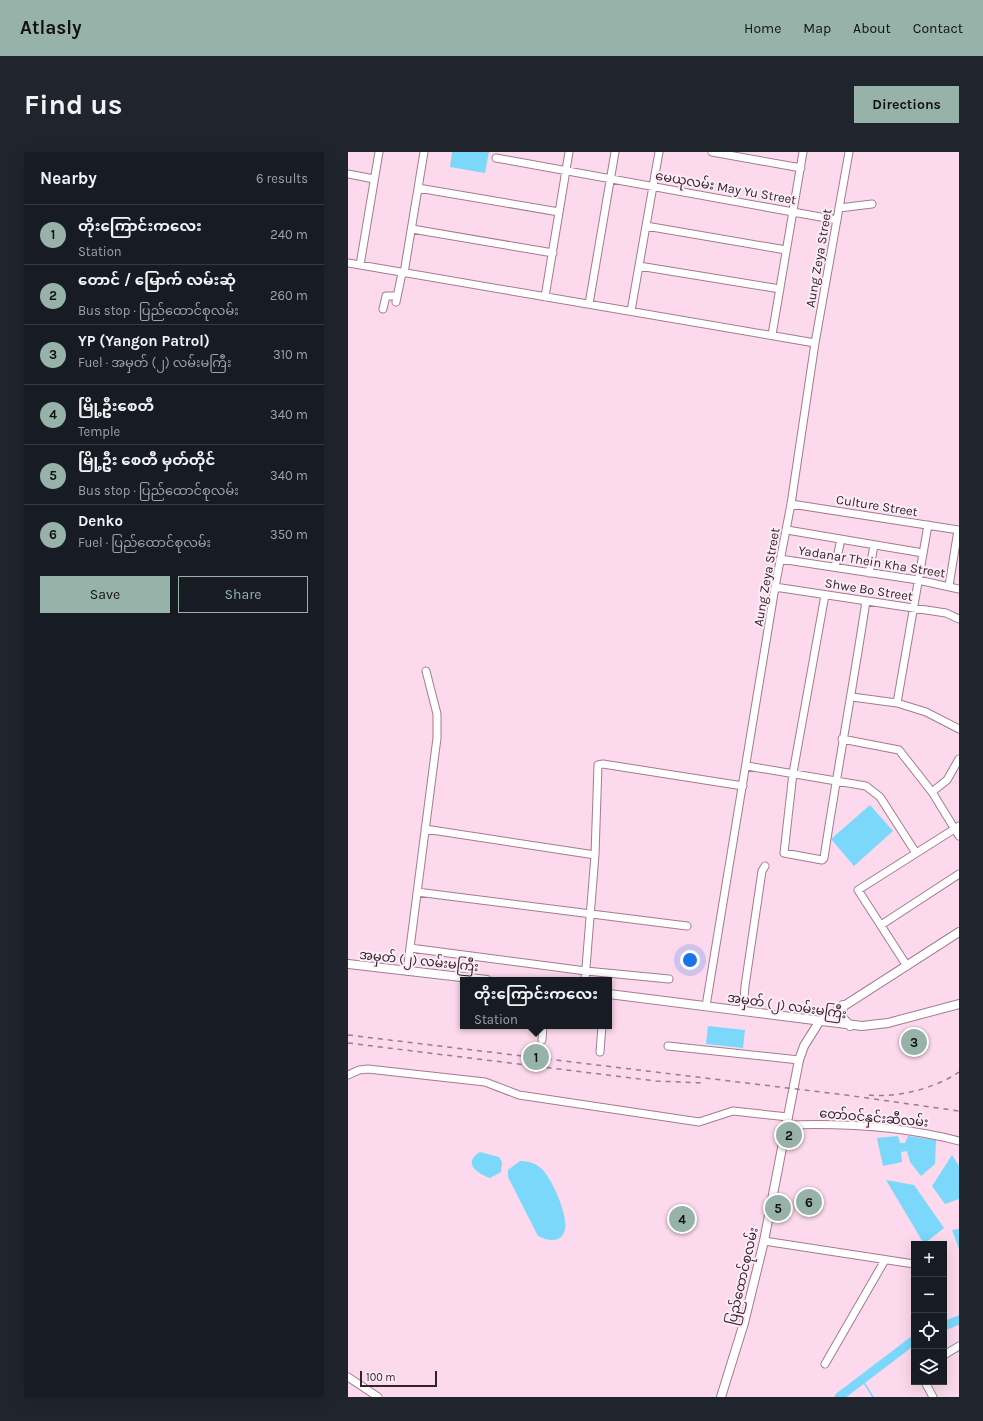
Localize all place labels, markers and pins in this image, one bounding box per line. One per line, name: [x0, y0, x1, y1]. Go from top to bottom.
pin: 3: [901, 1027, 927, 1057]
pin: 1: [523, 1042, 549, 1072]
pin: 2: [776, 1120, 802, 1150]
pin: 6: [796, 1187, 822, 1217]
pin: 5: [765, 1193, 791, 1223]
pin: 4: [669, 1204, 695, 1234]

